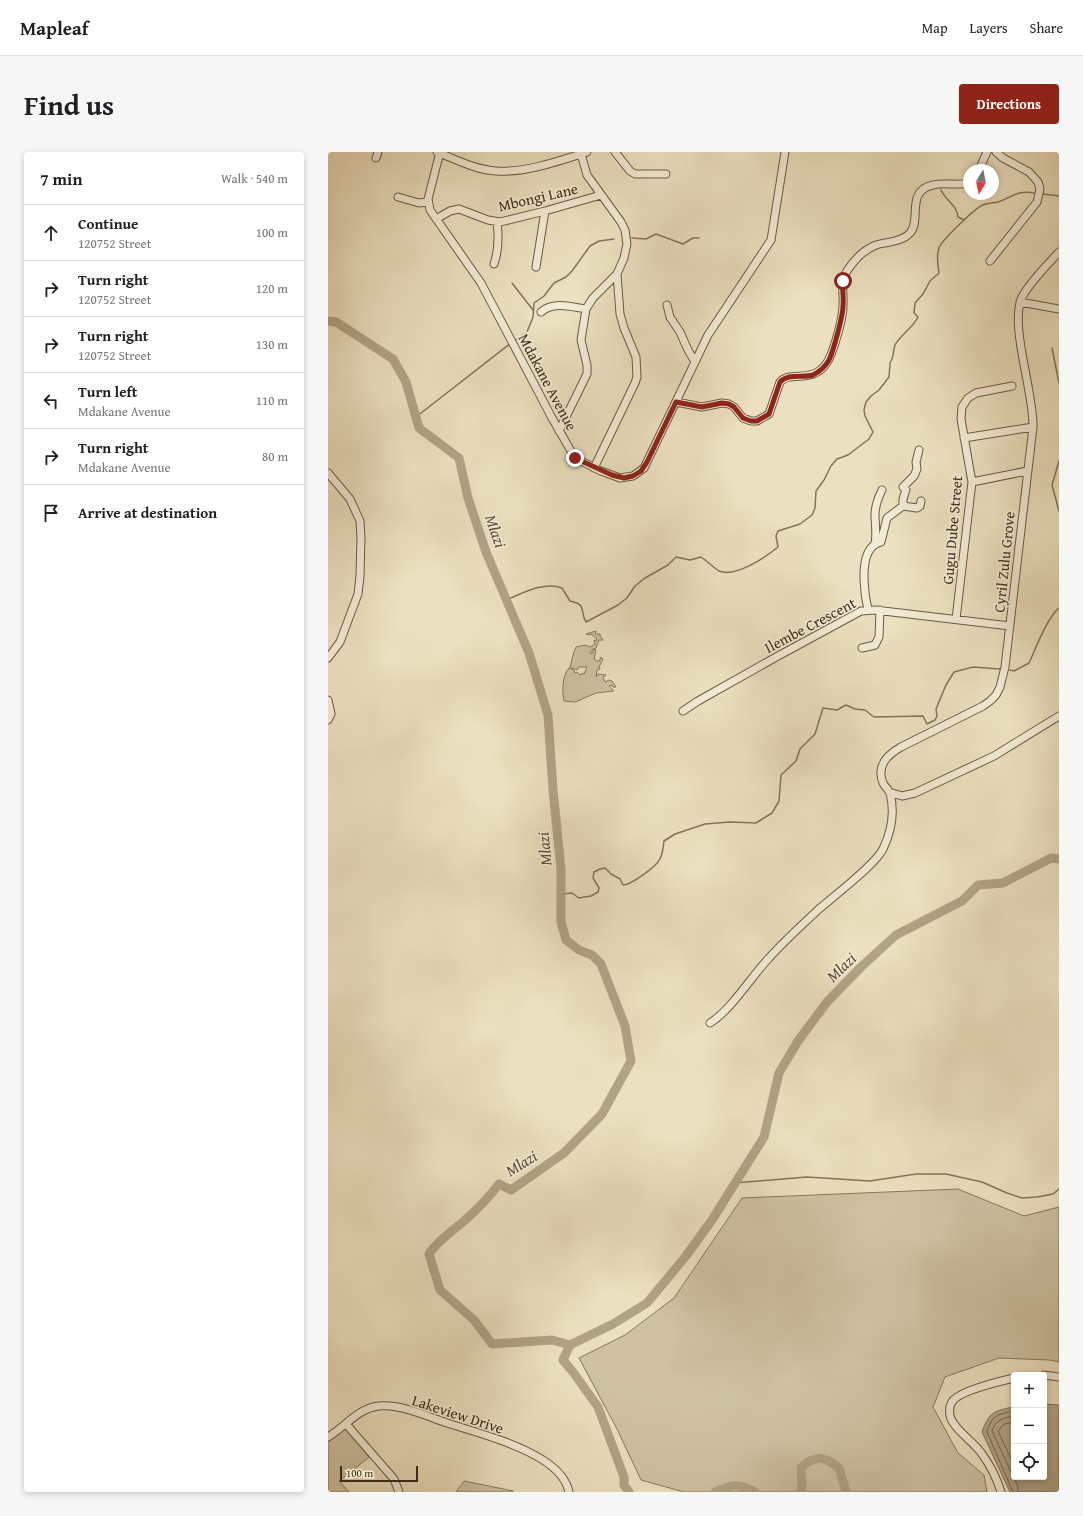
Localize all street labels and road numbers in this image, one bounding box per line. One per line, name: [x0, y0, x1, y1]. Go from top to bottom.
street label: Mbongi Lane: [496, 178, 580, 216]
street label: Mdakane Avenue: [514, 330, 582, 434]
street label: Gugu Dube Street: [937, 474, 967, 585]
street label: Cyril Zulu Grove: [988, 510, 1020, 614]
street label: Ilembe Crescent: [761, 592, 860, 658]
street label: Lakeview Drive: [410, 1389, 506, 1439]

